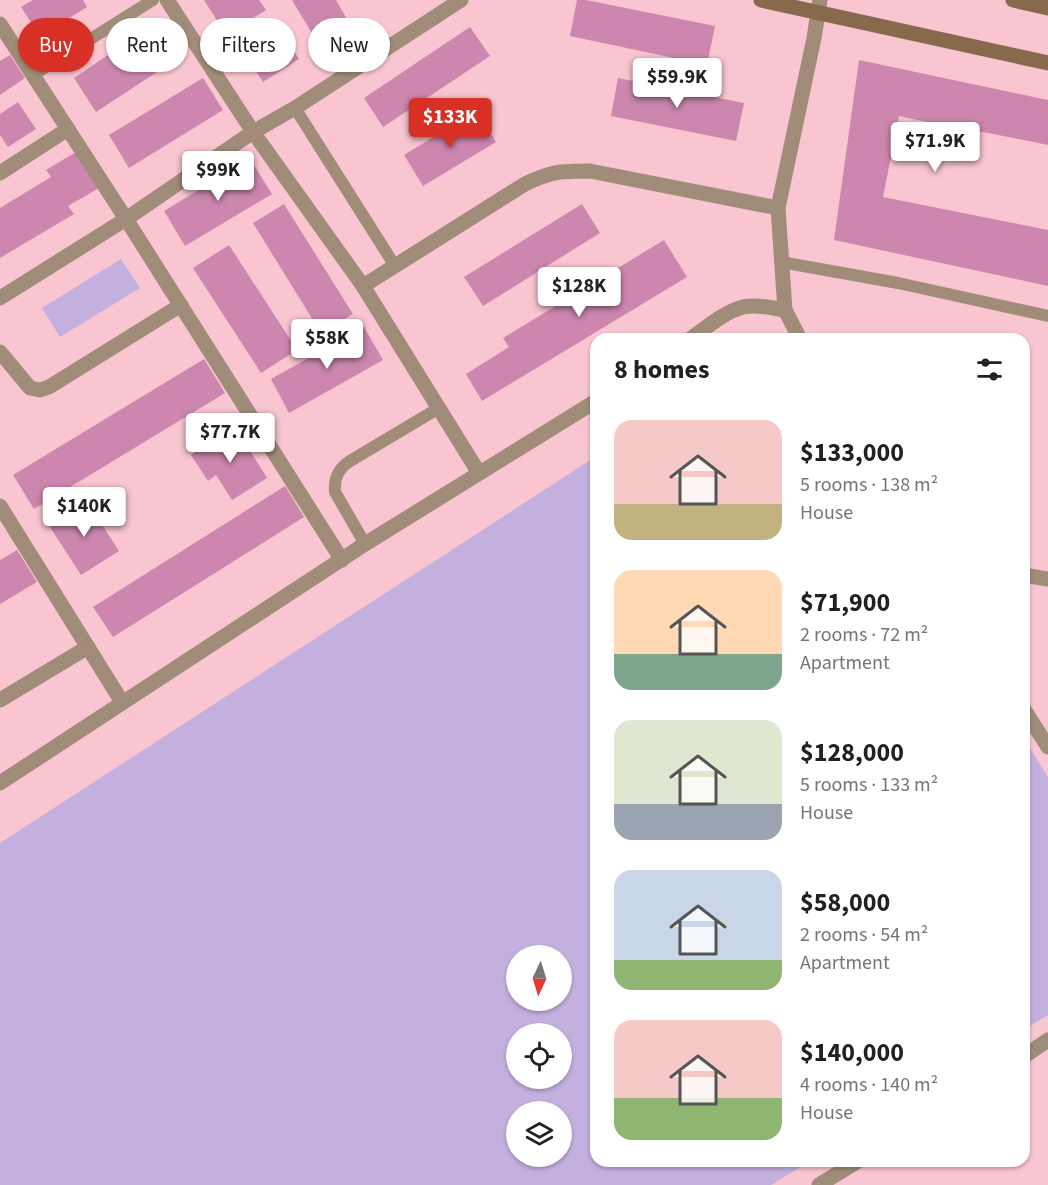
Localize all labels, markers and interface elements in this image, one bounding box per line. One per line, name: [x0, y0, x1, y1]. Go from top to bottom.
chip: Buy: [18, 18, 94, 72]
chip: Rent: [106, 18, 188, 72]
chip: Filters: [200, 18, 296, 72]
chip: New: [308, 18, 390, 72]
pin: $59.9K: [628, 58, 726, 109]
text: $59.9K: [647, 63, 707, 91]
pin: $133K: [408, 98, 492, 149]
text: $133K: [423, 103, 477, 131]
pin: $71.9K: [886, 122, 984, 173]
text: $71.9K: [905, 127, 965, 155]
pin: $99K: [182, 151, 254, 202]
text: $99K: [196, 156, 240, 184]
pin: $128K: [537, 267, 621, 318]
text: $128K: [552, 272, 606, 300]
pin: $58K: [291, 319, 363, 370]
text: $58K: [305, 324, 349, 352]
text: 8 homes: [614, 351, 709, 388]
icon: filters: [973, 353, 1006, 386]
pin: $77.7K: [181, 413, 279, 464]
text: $77.7K: [200, 418, 260, 446]
text: $133,000: [800, 434, 904, 471]
icon: home: [662, 444, 734, 516]
text: 5 rooms · 138 m²: [800, 471, 938, 499]
pin: $140K: [42, 487, 126, 538]
text: $140K: [57, 492, 111, 520]
text: House: [800, 499, 853, 527]
text: $71,900: [800, 584, 890, 621]
icon: home: [662, 594, 734, 666]
text: 2 rooms · 72 m²: [800, 621, 928, 649]
text: Apartment: [800, 649, 890, 677]
text: $128,000: [800, 734, 904, 771]
icon: home: [662, 744, 734, 816]
text: 5 rooms · 133 m²: [800, 771, 938, 799]
text: House: [800, 799, 853, 827]
text: $58,000: [800, 884, 890, 921]
icon: home: [662, 894, 734, 966]
text: 2 rooms · 54 m²: [800, 921, 928, 949]
north arrow: [506, 945, 572, 1011]
map controls: [506, 945, 572, 1167]
text: Apartment: [800, 949, 890, 977]
button: locate: [506, 1023, 572, 1089]
text: $140,000: [800, 1034, 904, 1071]
icon: home: [662, 1044, 734, 1116]
text: 4 rooms · 140 m²: [800, 1071, 938, 1099]
text: House: [800, 1099, 853, 1127]
button: layers: [506, 1101, 572, 1167]

